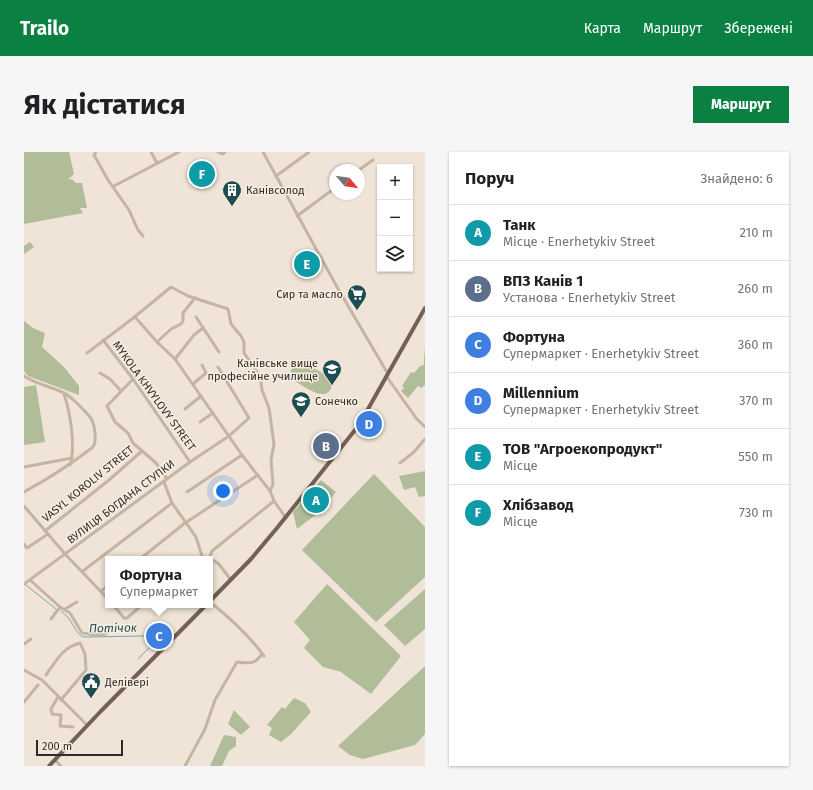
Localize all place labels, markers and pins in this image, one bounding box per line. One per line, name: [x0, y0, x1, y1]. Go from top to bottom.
pin: F: [189, 159, 215, 189]
building icon: Канівсолод: [221, 179, 243, 207]
place label: Канівсолод: [246, 184, 304, 197]
pin: E: [294, 249, 320, 279]
supermarket icon: Сир та масло: [346, 283, 368, 311]
place label: Сир та масло: [276, 288, 343, 301]
place label: Канівське вище професійне училище: [208, 357, 318, 383]
school or university icon: Канівське вище професійне училище: [321, 358, 343, 386]
school or university icon: Сонечко: [290, 390, 312, 418]
place label: Сонечко: [315, 395, 358, 408]
pin: D: [356, 409, 382, 439]
pin: B: [313, 431, 339, 461]
pin: A: [303, 485, 329, 515]
pin: C: [146, 621, 172, 651]
public building icon: Делівері: [80, 671, 102, 699]
place label: Делівері: [104, 676, 149, 689]

